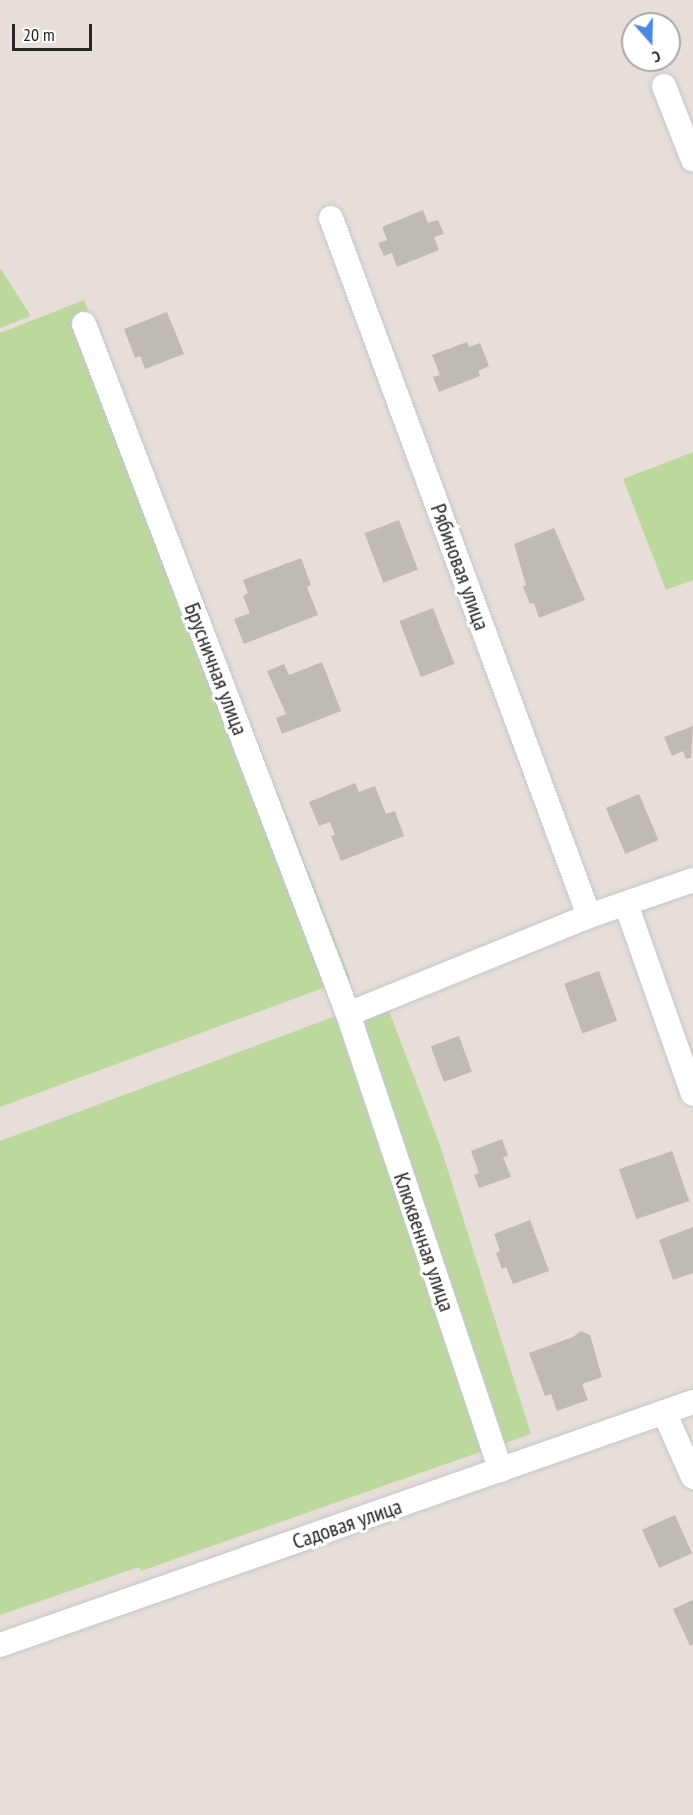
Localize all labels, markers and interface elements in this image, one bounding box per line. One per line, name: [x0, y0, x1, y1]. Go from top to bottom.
scale bar: [15, 12, 94, 50]
north arrow: [621, 12, 681, 72]
text: 20 m: [23, 23, 55, 46]
text: С: [650, 46, 663, 68]
street label: Рябиновая улица: [425, 500, 495, 634]
street label: Брусничная улица: [179, 599, 253, 739]
street label: Клюквенная улица: [388, 1169, 460, 1315]
street label: Садовая улица: [289, 1493, 405, 1555]

